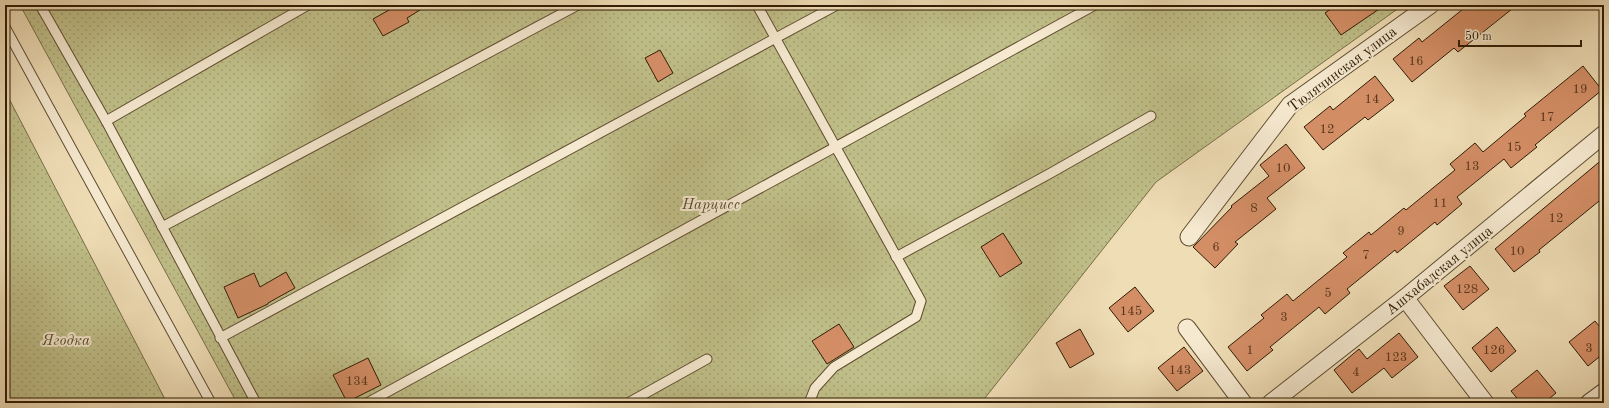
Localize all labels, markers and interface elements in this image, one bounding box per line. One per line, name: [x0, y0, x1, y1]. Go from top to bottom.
scale bar: [1459, 22, 1581, 48]
street label: Тюлячинская улица: [1286, 24, 1400, 116]
text: 50 m: [1465, 30, 1492, 43]
house number: 16: [1408, 55, 1424, 68]
house number: 19: [1572, 83, 1588, 96]
house number: 14: [1364, 93, 1380, 106]
house number: 17: [1539, 111, 1555, 124]
house number: 12: [1319, 123, 1335, 136]
house number: 15: [1506, 141, 1522, 154]
house number: 13: [1464, 160, 1480, 173]
house number: 10: [1275, 162, 1291, 175]
house number: 11: [1432, 197, 1448, 210]
park label: Нарцисс: [681, 198, 740, 213]
house number: 8: [1250, 202, 1258, 215]
house number: 12: [1548, 212, 1564, 225]
street label: Ашхабадская улица: [1384, 223, 1496, 319]
house number: 9: [1397, 225, 1405, 238]
house number: 6: [1212, 241, 1220, 254]
house number: 10: [1509, 245, 1525, 258]
house number: 7: [1362, 249, 1370, 262]
house number: 128: [1456, 283, 1478, 296]
house number: 5: [1324, 287, 1332, 300]
house number: 145: [1120, 305, 1142, 318]
house number: 3: [1280, 311, 1288, 324]
park label: Ягодка: [42, 334, 90, 349]
house number: 3: [1585, 342, 1593, 355]
house number: 1: [1246, 344, 1254, 357]
house number: 126: [1483, 344, 1505, 357]
house number: 123: [1385, 351, 1407, 364]
house number: 143: [1169, 364, 1191, 377]
house number: 4: [1352, 366, 1360, 379]
house number: 134: [346, 375, 368, 388]

